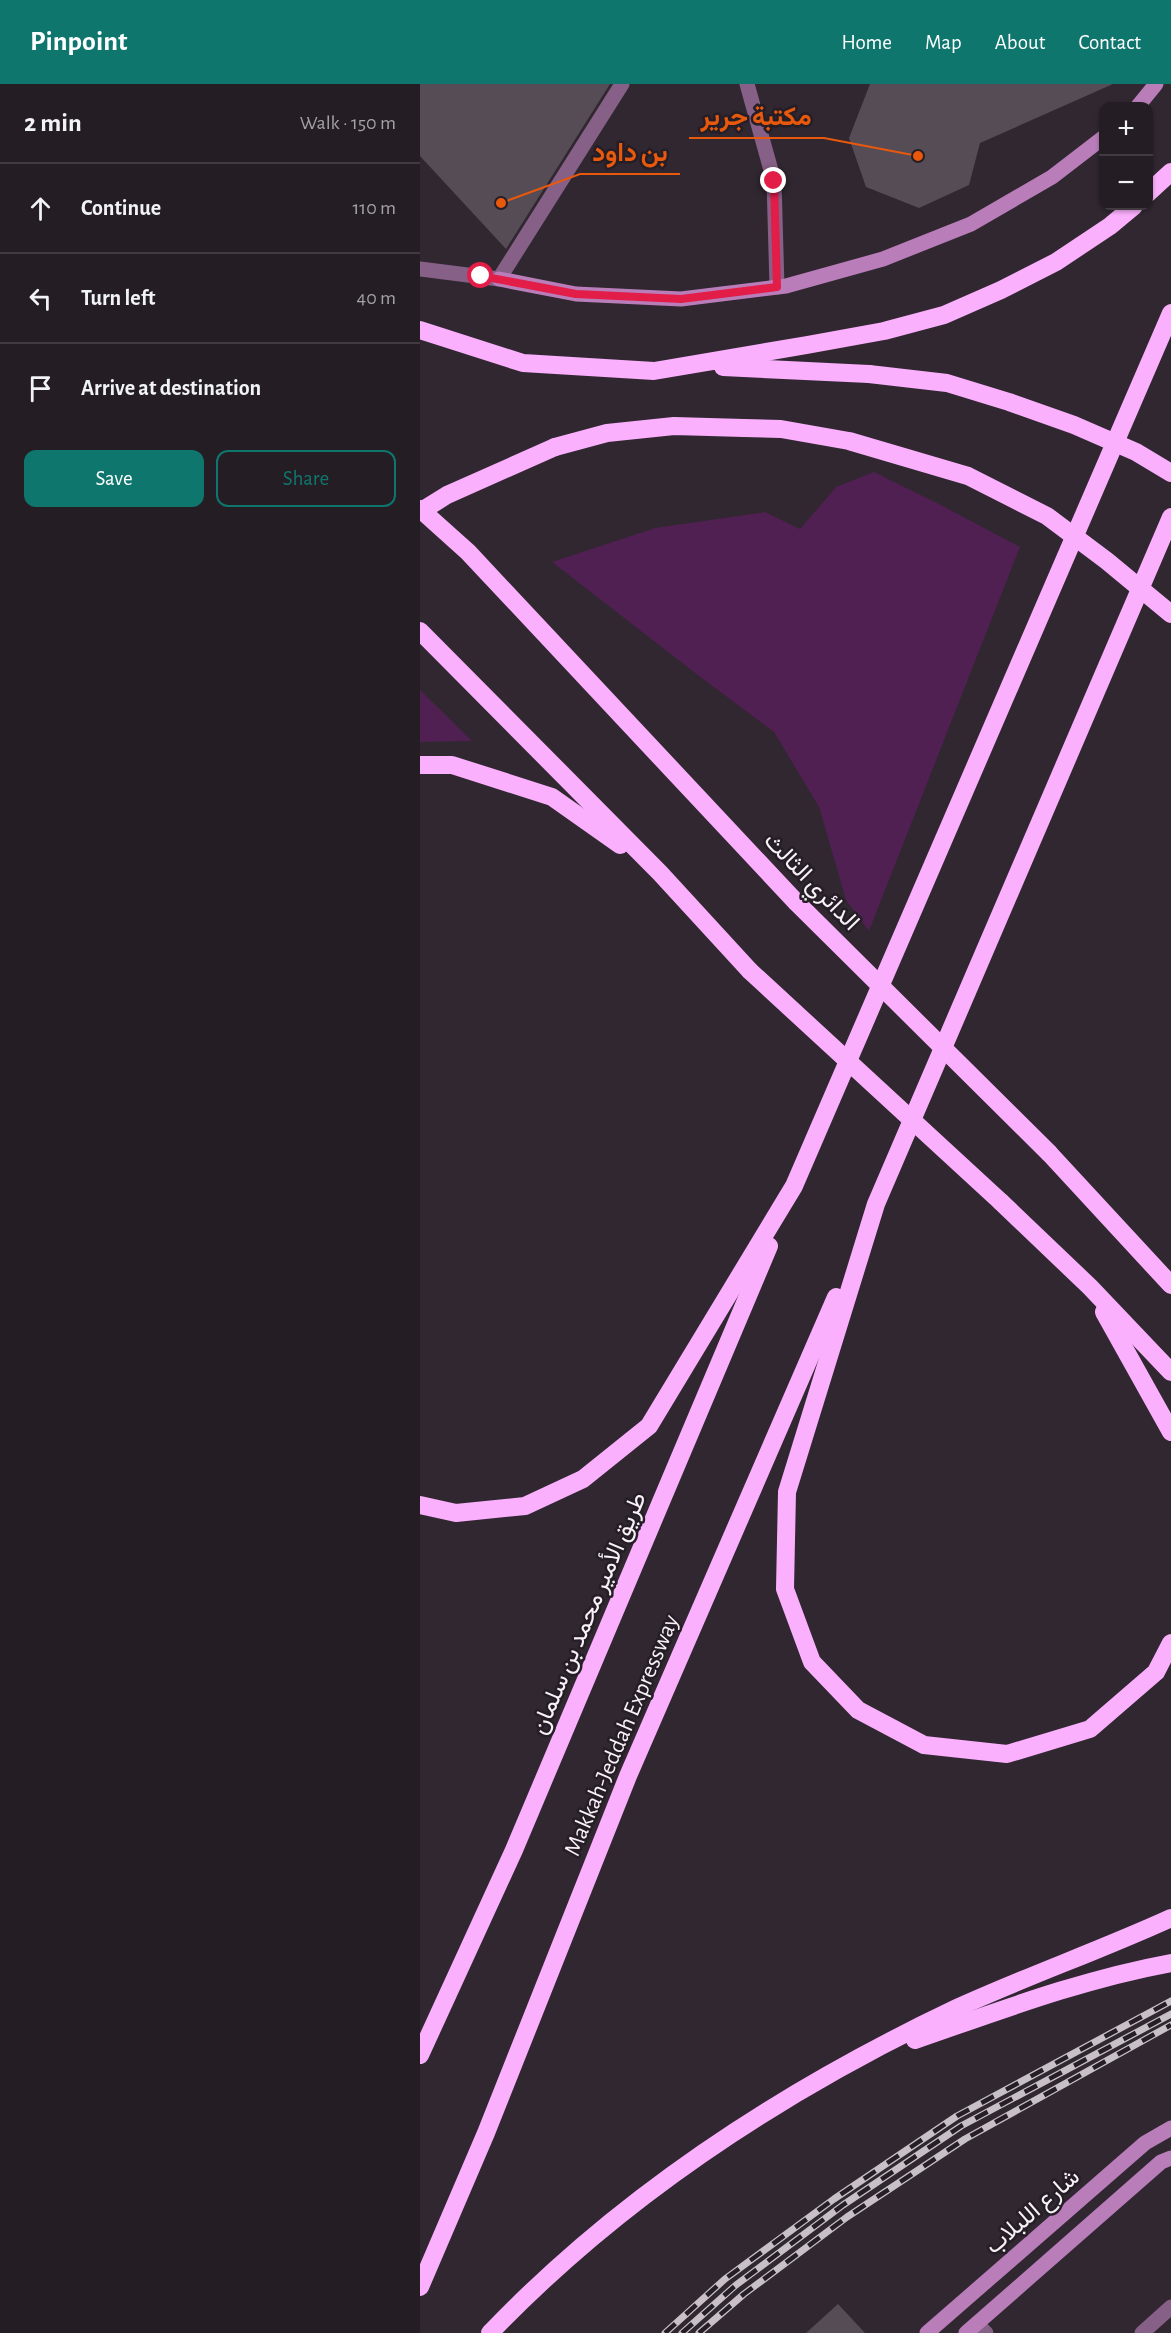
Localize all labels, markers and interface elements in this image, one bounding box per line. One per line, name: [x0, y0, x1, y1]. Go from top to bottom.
text: Pinpoint: [30, 28, 128, 56]
text: Home: [841, 32, 892, 53]
text: Map: [925, 32, 962, 53]
text: About: [995, 32, 1045, 53]
text: Contact: [1078, 32, 1141, 53]
callout: مكتبة جرير: [689, 94, 824, 138]
map controls: [1099, 102, 1153, 210]
button: +: [1099, 102, 1153, 156]
text: مكتبة جرير: [699, 104, 812, 132]
text: 2 min: [24, 110, 82, 136]
text: Walk · 150 m: [300, 113, 396, 133]
callout: بن داود: [580, 130, 680, 174]
text: بن داود: [592, 140, 668, 168]
button: −: [1099, 156, 1153, 210]
route end: [760, 167, 786, 193]
icon: ahead: [24, 192, 57, 225]
text: Continue: [81, 197, 161, 219]
text: 110 m: [352, 198, 396, 218]
route start: [467, 262, 493, 288]
icon: left: [24, 282, 57, 315]
text: Turn left: [81, 287, 155, 309]
text: 40 m: [357, 288, 396, 308]
icon: arrive: [24, 372, 57, 405]
text: Arrive at destination: [81, 377, 261, 399]
button: Save: [24, 450, 204, 507]
button: Share: [216, 450, 396, 507]
street label: الدائري الثالث: [755, 828, 863, 939]
street label: طريق الأمير محمد بن سلمان: [524, 1488, 653, 1739]
street label: Makkah-Jeddah Expressway: [560, 1611, 684, 1859]
street label: شارع اللبلاب: [981, 2165, 1086, 2261]

